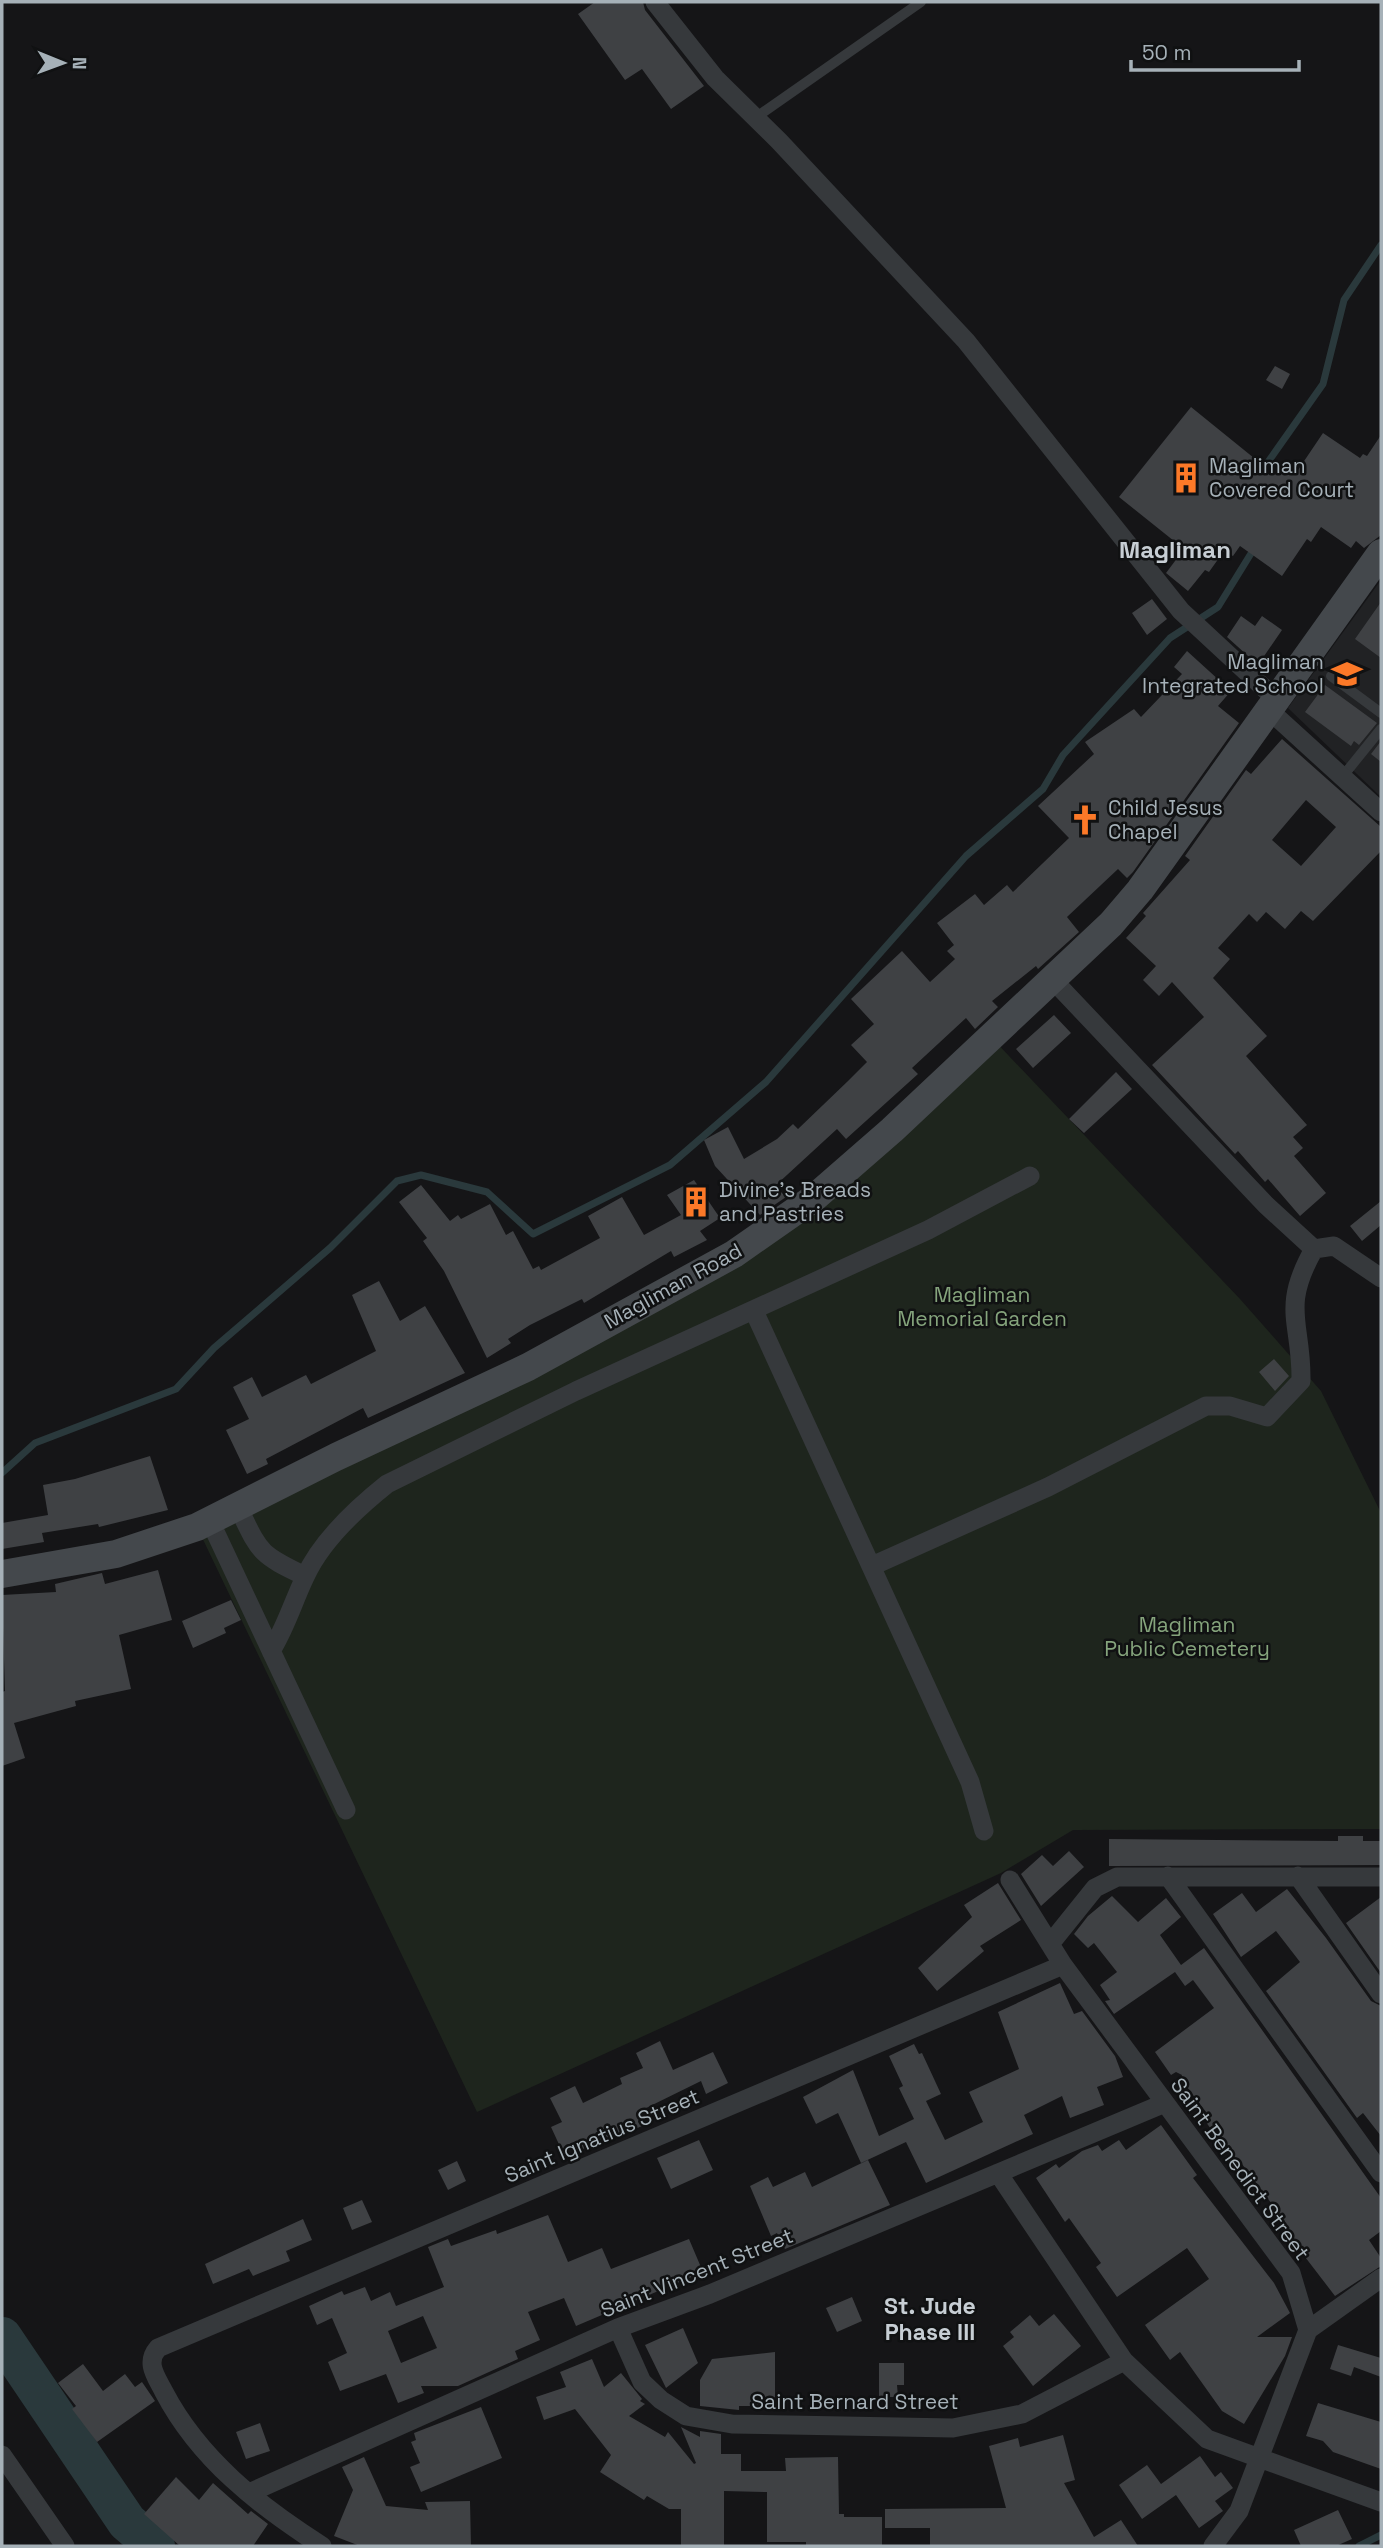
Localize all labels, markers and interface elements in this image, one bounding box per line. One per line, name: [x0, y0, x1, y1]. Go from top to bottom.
north arrow: [28, 28, 98, 98]
scale bar: [1131, 28, 1299, 72]
text: 50 m: [1142, 39, 1192, 66]
text: N: [67, 57, 92, 70]
place label: Magliman Covered Court: [1209, 452, 1354, 503]
building icon: Magliman Covered Court: [1169, 461, 1203, 495]
district label: Magliman: [1119, 534, 1231, 565]
place label: Magliman Integrated School: [1142, 648, 1324, 699]
school or university icon: Magliman Integrated School: [1330, 657, 1364, 691]
place label: Child Jesus Chapel: [1108, 794, 1223, 845]
church icon: Child Jesus Chapel: [1068, 803, 1102, 837]
place label: Divine's Breads and Pastries: [719, 1176, 871, 1227]
building icon: Divine's Breads and Pastries: [679, 1185, 713, 1219]
street label: Magliman Road: [599, 1237, 747, 1335]
park label: Magliman Memorial Garden: [897, 1281, 1067, 1332]
park label: Magliman Public Cemetery: [1104, 1611, 1270, 1662]
street label: Saint Benedict Street: [1165, 2072, 1316, 2265]
street label: Saint Ignatius Street: [500, 2082, 703, 2189]
street label: Saint Vincent Street: [597, 2222, 797, 2324]
district label: St. Jude Phase III: [884, 2291, 976, 2347]
street label: Saint Bernard Street: [751, 2388, 959, 2415]

